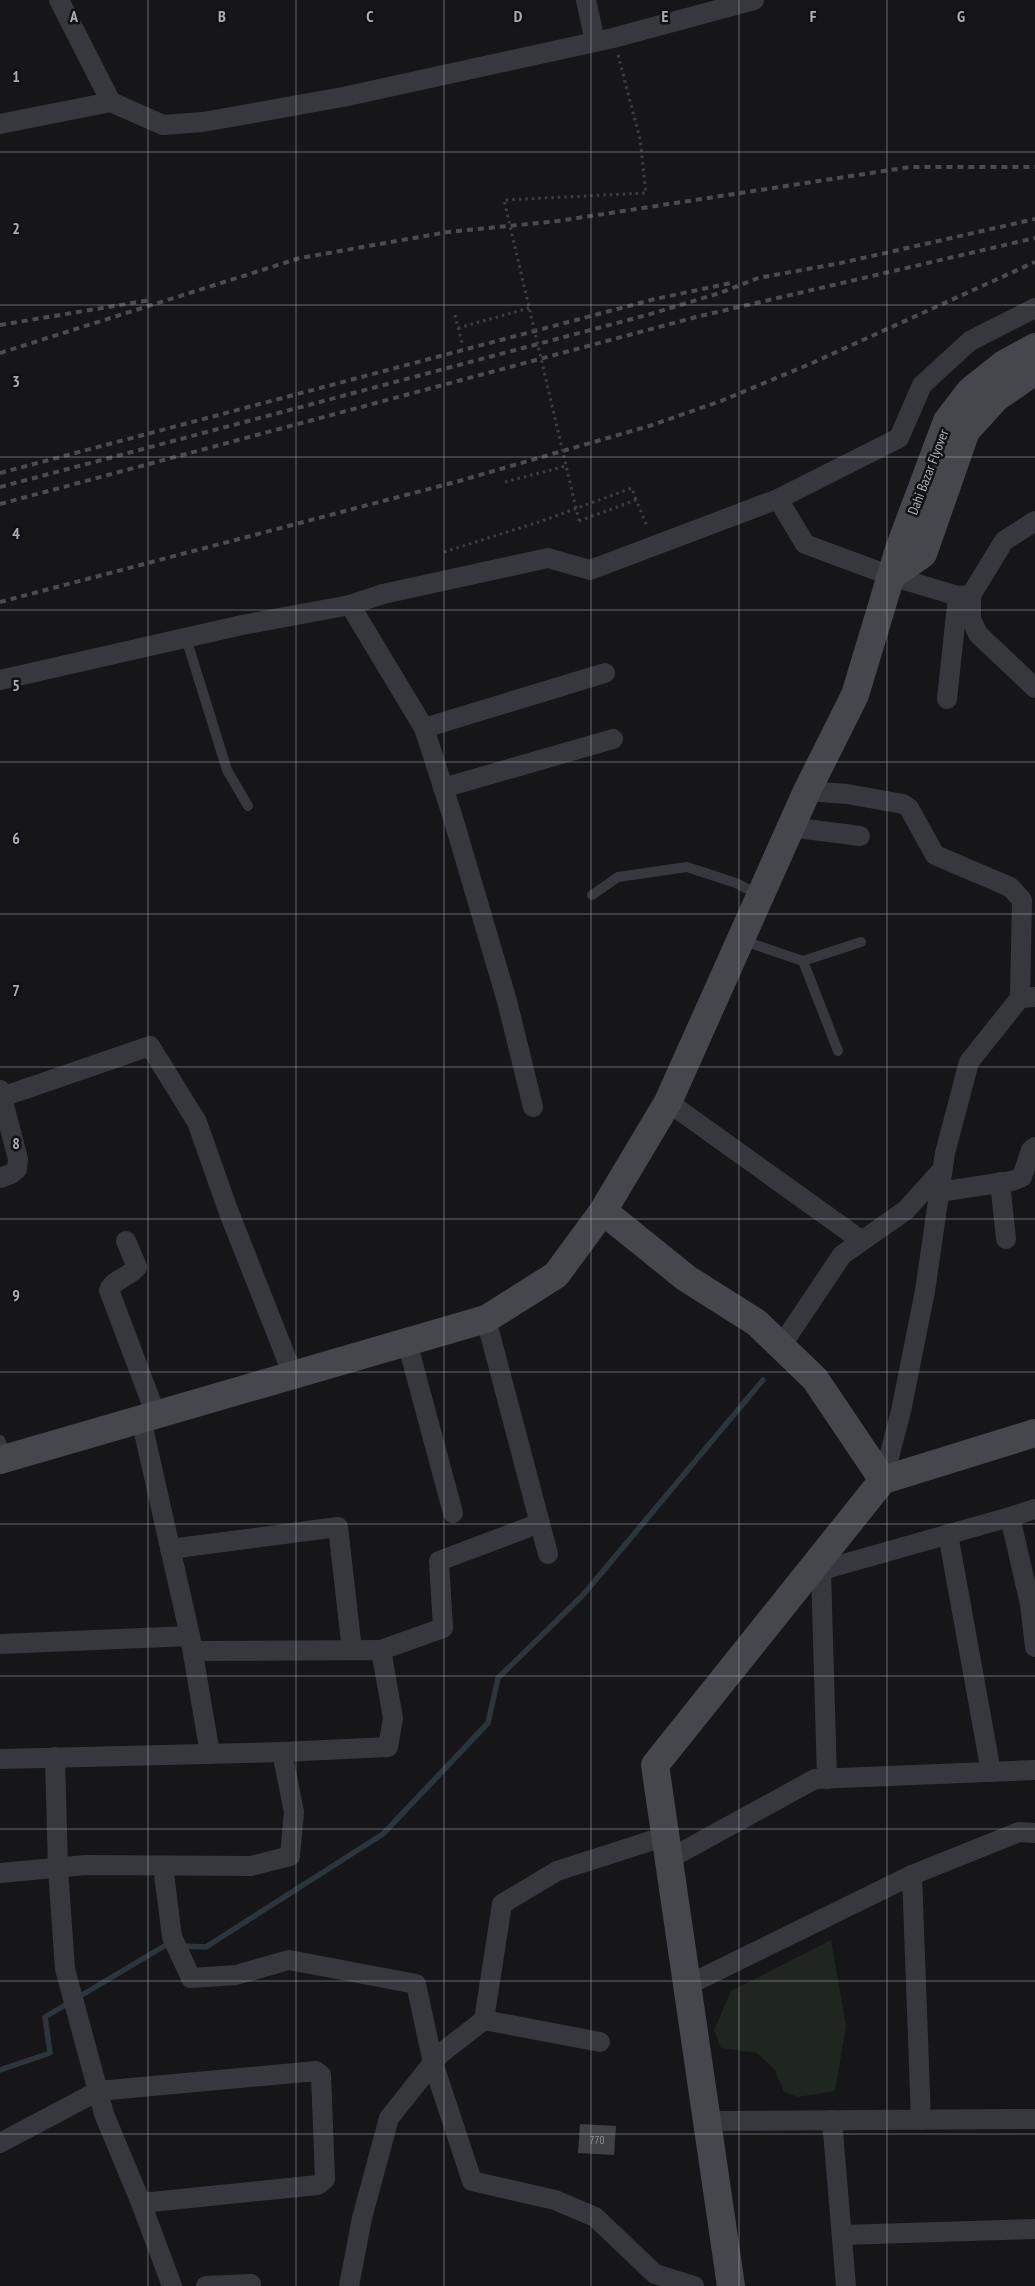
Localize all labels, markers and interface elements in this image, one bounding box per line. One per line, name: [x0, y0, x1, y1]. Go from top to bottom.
text: A: [69, 6, 79, 26]
text: B: [218, 6, 226, 26]
text: C: [366, 6, 374, 26]
text: D: [514, 6, 523, 26]
text: E: [662, 6, 669, 26]
text: F: [810, 6, 817, 26]
text: G: [957, 6, 965, 26]
text: 1: [12, 66, 20, 86]
text: 2: [12, 218, 20, 238]
text: 3: [12, 371, 20, 391]
street label: Dahi Bazar Flyover: [903, 427, 953, 517]
text: 4: [12, 523, 20, 543]
text: 5: [12, 675, 20, 695]
text: 6: [12, 828, 20, 848]
text: 7: [12, 980, 20, 1000]
text: 8: [12, 1133, 20, 1153]
text: 9: [12, 1285, 20, 1305]
house number: 770: [590, 2133, 604, 2147]

